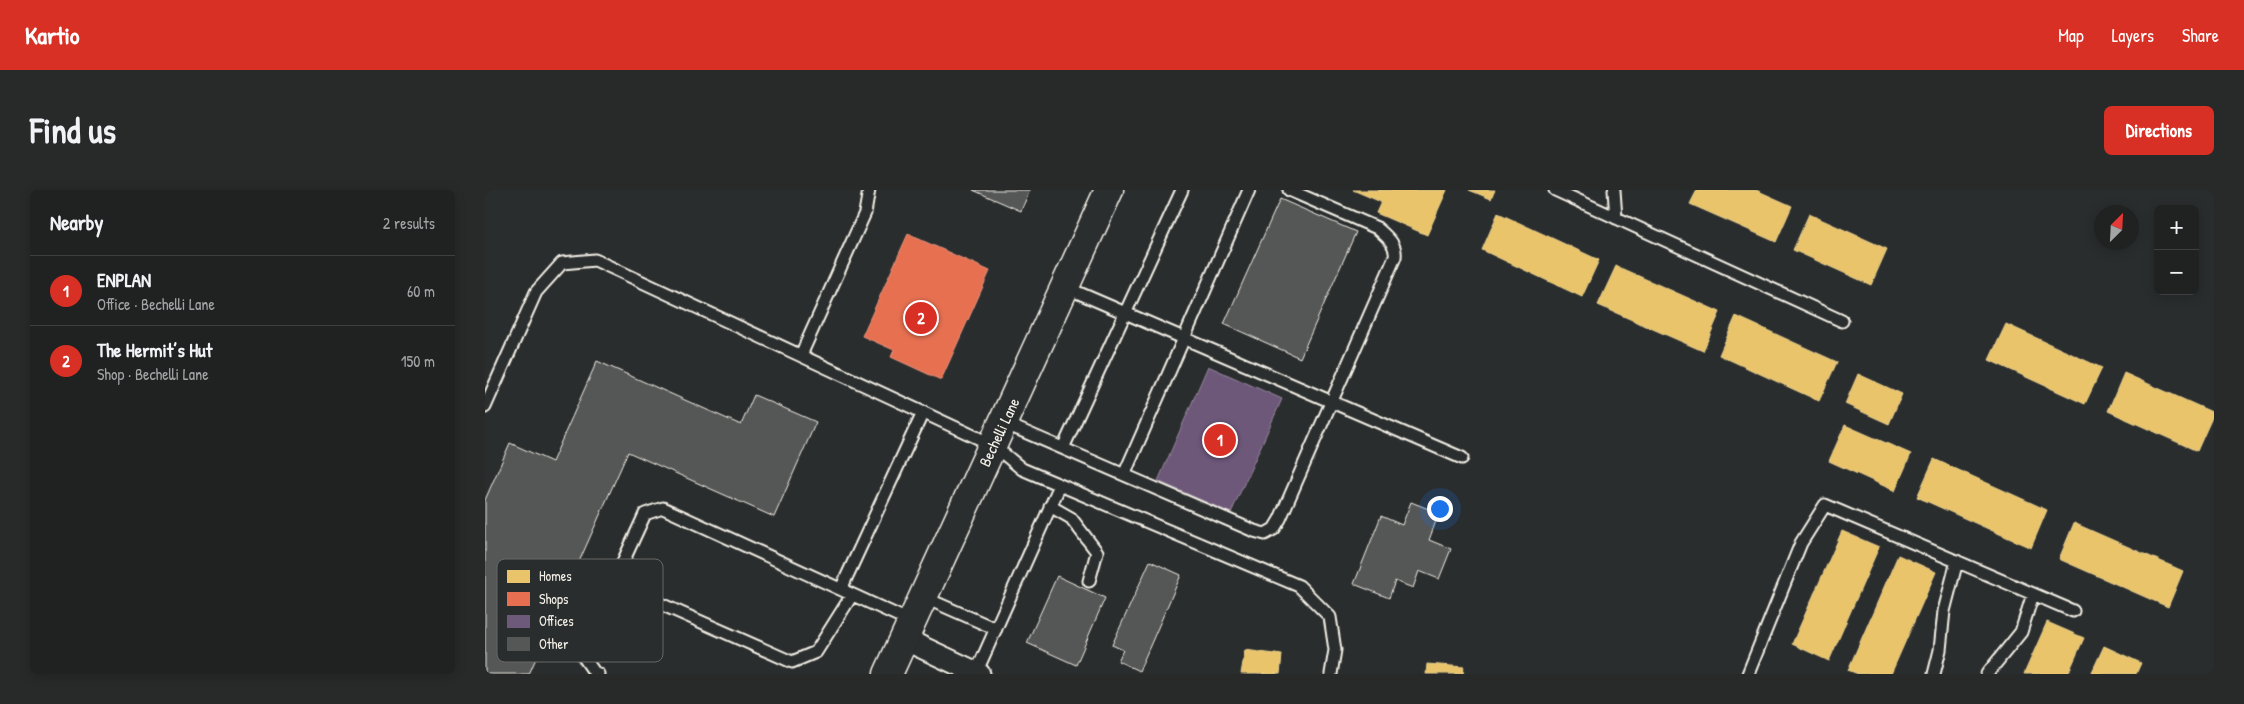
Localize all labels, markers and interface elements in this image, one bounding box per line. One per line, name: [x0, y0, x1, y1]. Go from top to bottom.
text: Kartio: [25, 19, 80, 51]
text: Map: [2058, 23, 2084, 48]
text: Layers: [2112, 23, 2154, 48]
text: Share: [2182, 23, 2219, 48]
button: Directions: [2104, 106, 2214, 155]
text: Find us: [30, 107, 116, 154]
north arrow: [2094, 205, 2139, 250]
map controls: [2154, 205, 2199, 295]
button: +: [2154, 205, 2199, 250]
text: Nearby: [50, 208, 103, 237]
text: 2 results: [383, 212, 435, 234]
button: −: [2154, 250, 2199, 295]
text: ENPLAN: [97, 267, 151, 293]
text: 1: [63, 280, 69, 302]
text: 60 m: [407, 280, 435, 302]
text: Office · Bechelli Lane: [97, 293, 215, 315]
pin: 2: [905, 299, 937, 337]
text: The Hermit’s Hut: [97, 337, 212, 363]
text: 2: [62, 350, 70, 372]
text: 150 m: [401, 350, 435, 372]
text: Shop · Bechelli Lane: [97, 363, 209, 385]
street label: Bechelli Lane: [973, 393, 1025, 470]
pin: 1: [1204, 421, 1236, 459]
your location: [1427, 496, 1453, 522]
legend: [497, 559, 663, 662]
text: Homes: [539, 566, 572, 585]
text: Shops: [539, 589, 568, 609]
text: Offices: [539, 611, 574, 630]
text: Other: [539, 634, 569, 653]

